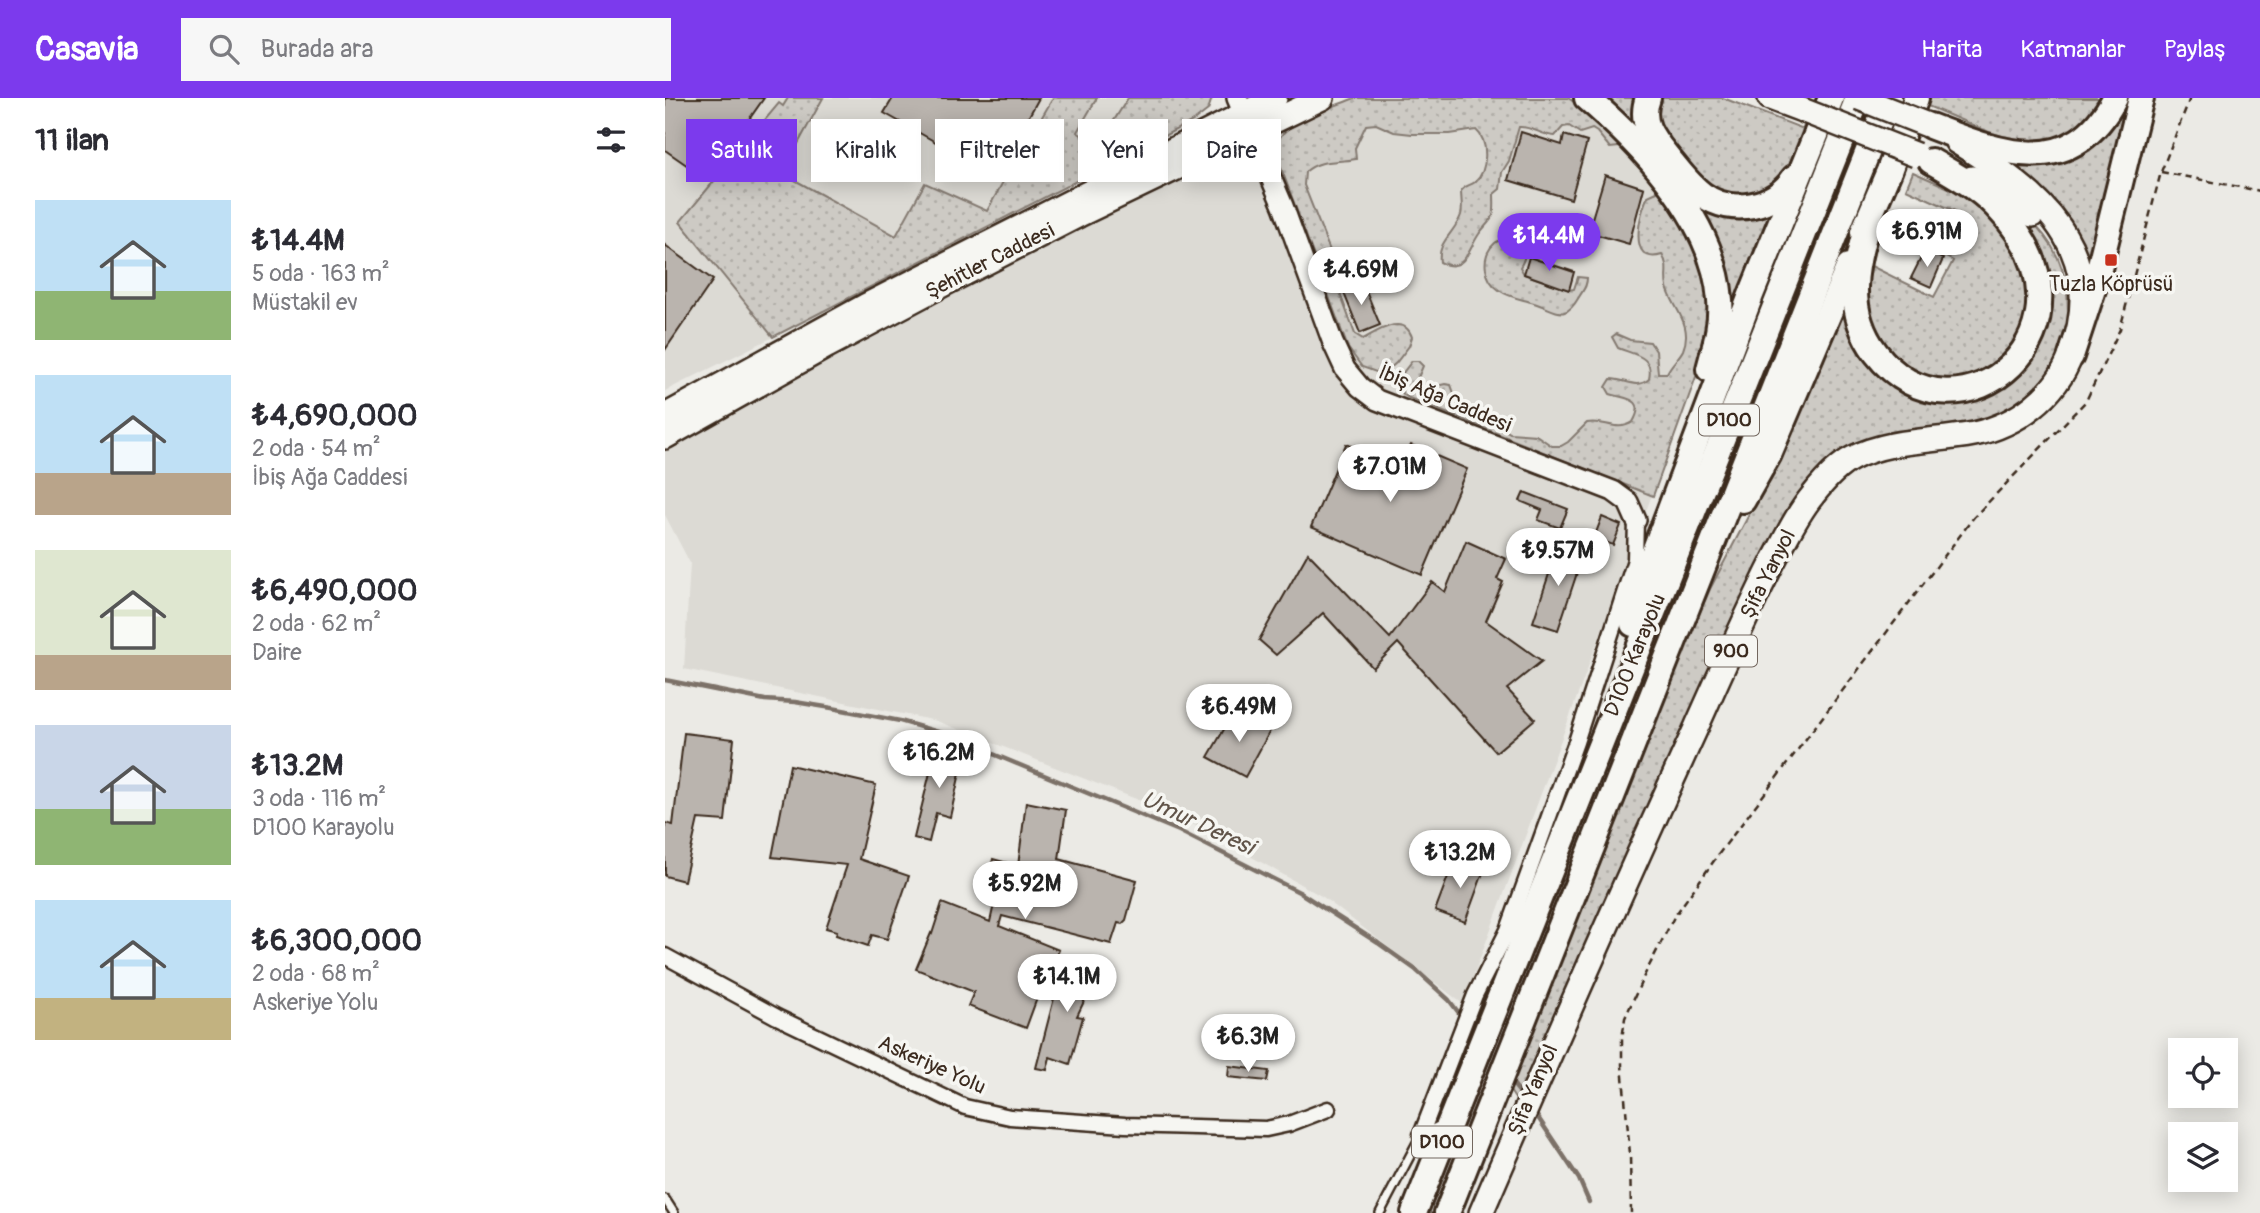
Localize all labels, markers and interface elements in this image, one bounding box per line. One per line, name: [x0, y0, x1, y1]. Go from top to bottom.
search box: [181, 18, 671, 81]
text: Casavia: [35, 29, 139, 70]
icon: search: [205, 30, 243, 68]
text: Burada ara: [261, 33, 374, 65]
text: Harita: [1921, 35, 1982, 64]
text: Katmanlar: [2020, 35, 2126, 64]
text: Paylaş: [2164, 35, 2225, 64]
chip: Satılık: [686, 119, 797, 182]
chip: Kiralık: [811, 119, 921, 182]
chip: Filtreler: [935, 119, 1064, 182]
chip: Yeni: [1078, 119, 1168, 182]
chip: Daire: [1182, 119, 1281, 182]
icon: filters: [592, 121, 630, 159]
text: 11 ilan: [35, 122, 109, 159]
pin: ₺6.91M: [1870, 209, 1984, 269]
pin: ₺14.4M: [1492, 214, 1606, 273]
street label: Şehitler Caddesi: [921, 217, 1059, 305]
text: ₺6.91M: [1892, 217, 1962, 246]
text: ₺14.4M: [1513, 221, 1585, 250]
text: ₺14.4M: [252, 222, 345, 259]
icon: home: [91, 228, 175, 312]
pin: ₺4.69M: [1304, 248, 1418, 307]
marker: Tuzla Köprüsü: [2103, 252, 2119, 268]
text: ₺4.69M: [1324, 255, 1398, 284]
text: 5 oda · 163 m²: [252, 259, 390, 288]
place label: Tuzla Köprüsü: [2049, 271, 2173, 298]
text: Müstakil ev: [252, 288, 358, 317]
street label: İbiş Ağa Caddesi: [1374, 359, 1516, 439]
text: ₺4,690,000: [252, 397, 418, 434]
icon: home: [91, 403, 175, 487]
road number: D100: [1699, 404, 1759, 436]
text: 2 oda · 54 m²: [252, 434, 381, 463]
pin: ₺7.01M: [1333, 444, 1447, 504]
text: ₺7.01M: [1354, 452, 1426, 481]
text: İbiş Ağa Caddesi: [252, 463, 408, 492]
street label: Şifa Yanyol: [1734, 525, 1802, 623]
pin: ₺9.57M: [1501, 528, 1615, 588]
text: ₺9.57M: [1522, 536, 1594, 565]
text: ₺6,490,000: [252, 572, 418, 609]
icon: home: [91, 578, 175, 662]
street label: D100 Karayolu: [1598, 590, 1672, 720]
text: 2 oda · 62 m²: [252, 609, 381, 638]
road number: 900: [1705, 636, 1757, 666]
text: Daire: [252, 638, 301, 667]
pin: ₺6.49M: [1182, 684, 1296, 744]
text: ₺6.49M: [1202, 692, 1276, 721]
pin: ₺16.2M: [882, 730, 996, 790]
text: ₺16.2M: [904, 738, 974, 767]
text: ₺13.2M: [252, 747, 343, 784]
icon: home: [91, 753, 175, 837]
text: 3 oda · 116 m²: [252, 784, 386, 813]
water label: Umur Deresi: [1137, 784, 1262, 863]
text: D100 Karayolu: [252, 813, 395, 842]
pin: ₺13.2M: [1403, 830, 1517, 890]
text: ₺13.2M: [1425, 838, 1495, 867]
pin: ₺5.92M: [968, 862, 1082, 921]
text: ₺5.92M: [989, 869, 1061, 898]
text: ₺6,300,000: [252, 922, 422, 959]
icon: home: [91, 928, 175, 1012]
pin: ₺14.1M: [1010, 954, 1124, 1014]
text: 2 oda · 68 m²: [252, 959, 380, 988]
text: ₺14.1M: [1034, 962, 1100, 991]
text: Askeriye Yolu: [252, 988, 378, 1017]
pin: ₺6.3M: [1199, 1014, 1297, 1074]
text: ₺6.3M: [1217, 1022, 1279, 1051]
street label: Askeriye Yolu: [874, 1029, 990, 1101]
map controls: [2168, 1038, 2238, 1192]
button: locate: [2168, 1038, 2238, 1108]
street label: Şifa Yanyol: [1502, 1040, 1564, 1140]
button: layers: [2168, 1122, 2238, 1192]
road number: D100: [1412, 1126, 1472, 1158]

